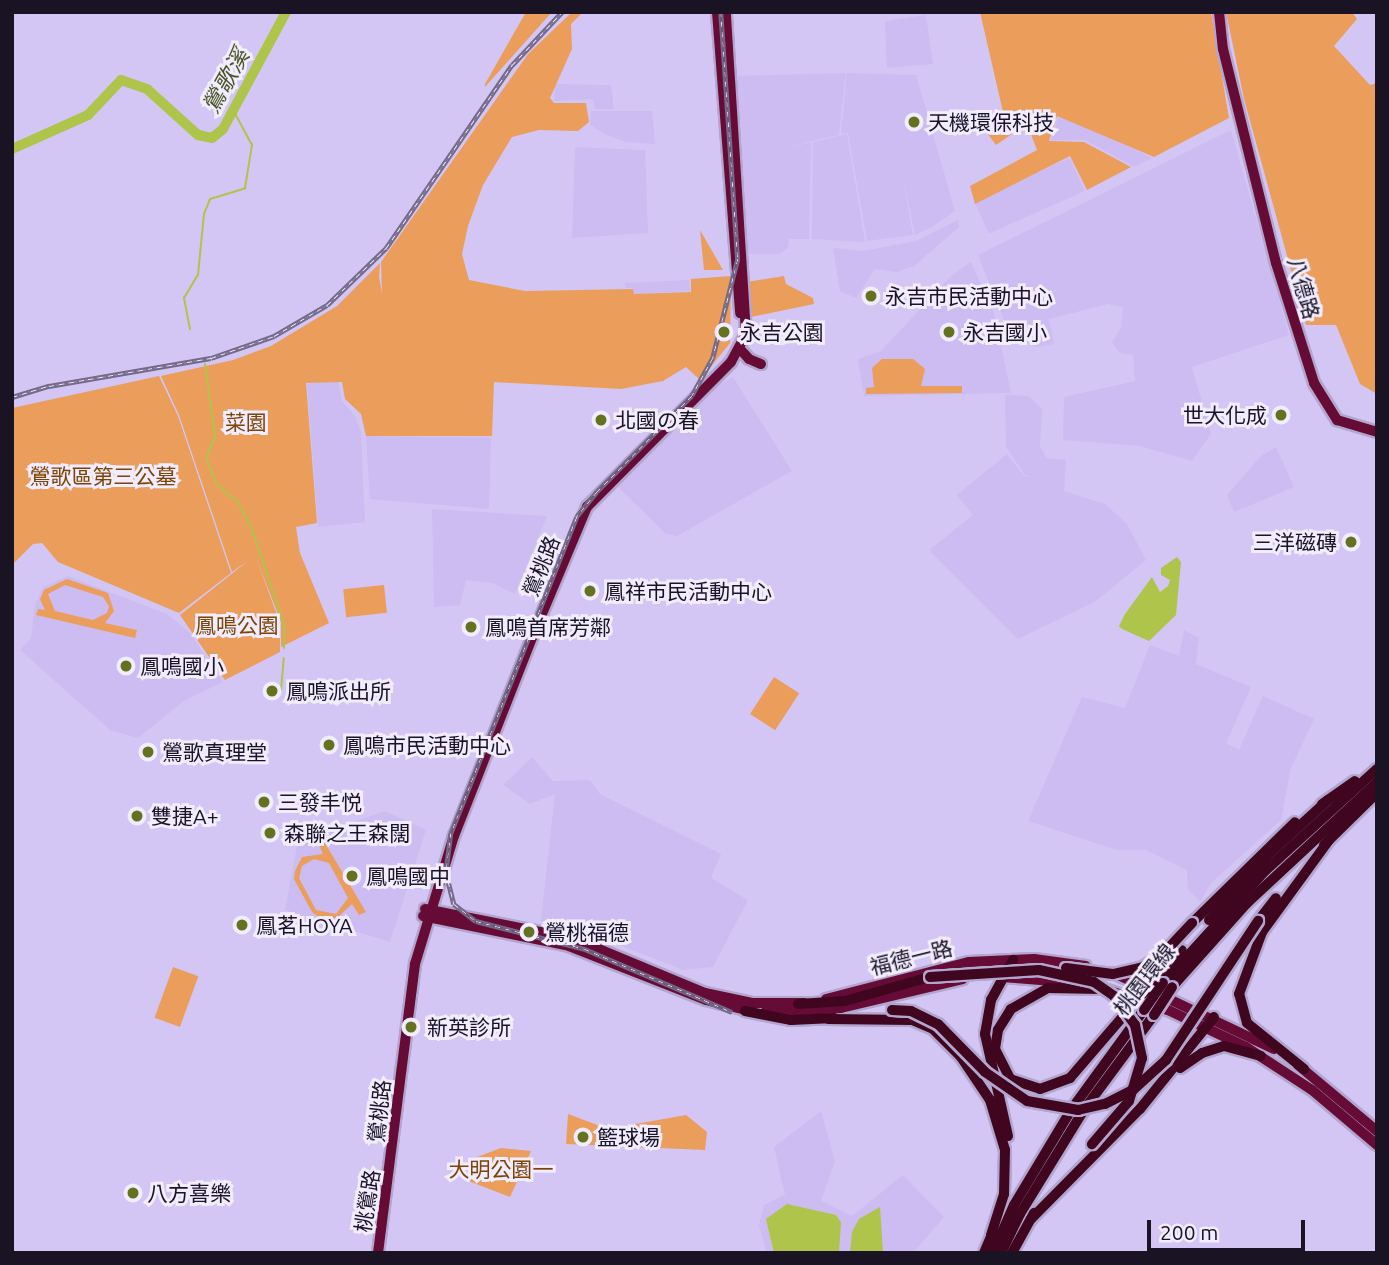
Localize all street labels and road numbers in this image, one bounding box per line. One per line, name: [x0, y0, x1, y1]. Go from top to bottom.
street label: 八德路: [1283, 254, 1325, 322]
street label: 鶯桃路: [518, 532, 564, 600]
street label: 福德一路: [867, 935, 955, 979]
street label: 桃園環線: [1108, 938, 1180, 1020]
street label: 鶯桃路: [363, 1078, 395, 1144]
street label: 桃鶯路: [350, 1168, 384, 1234]

